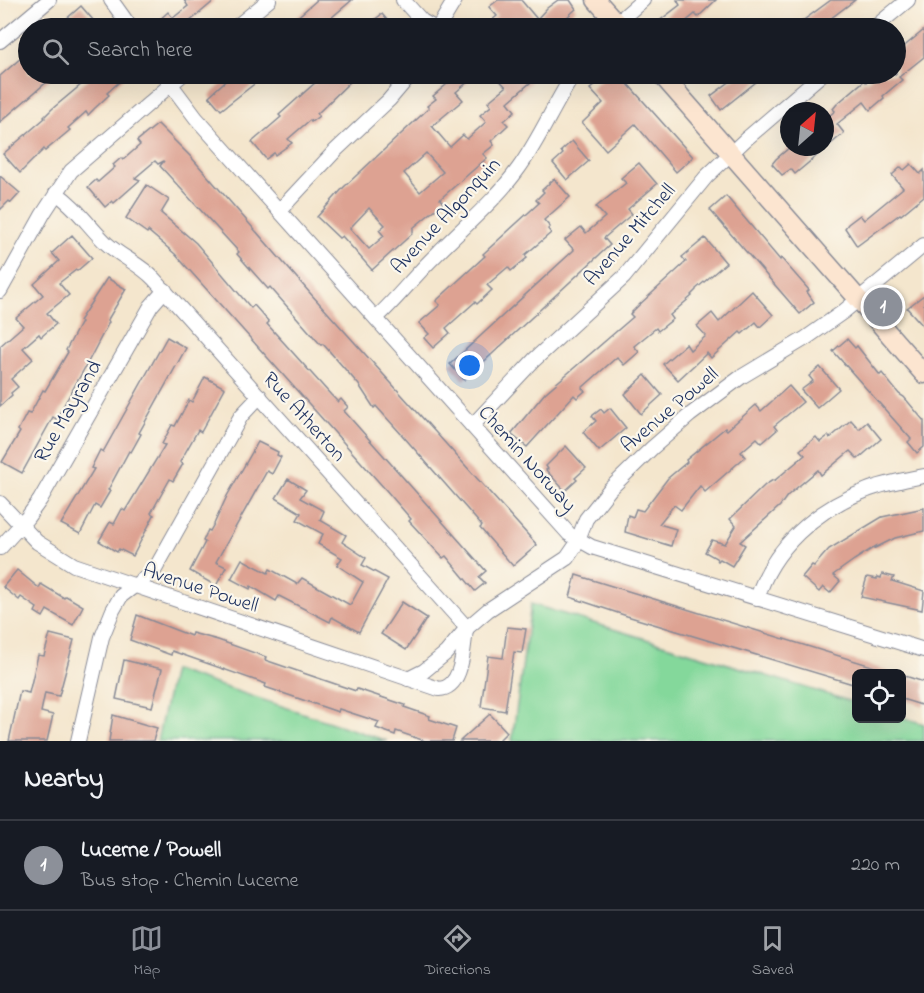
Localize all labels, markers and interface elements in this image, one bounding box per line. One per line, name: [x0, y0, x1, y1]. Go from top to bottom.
search box: [18, 18, 906, 84]
icon: search: [39, 35, 72, 68]
text: Search here: [87, 35, 192, 67]
north arrow: [780, 102, 834, 156]
street label: Avenue Algonquin: [384, 151, 510, 283]
street label: Avenue Mitchell: [577, 177, 684, 293]
pin: 1: [864, 284, 902, 330]
your location: [455, 351, 484, 380]
street label: Rue Mayrand: [27, 355, 112, 470]
street label: Avenue Powell: [615, 360, 726, 461]
street label: Rue Atherton: [255, 366, 352, 469]
street label: Chemin Norway: [469, 399, 583, 521]
street label: Avenue Powell: [139, 556, 262, 622]
map controls: [852, 669, 906, 723]
button: locate: [852, 669, 906, 723]
text: Nearby: [24, 761, 103, 799]
text: Lucerne / Powell: [81, 835, 221, 867]
text: 1: [40, 851, 47, 880]
text: 220 m: [851, 851, 900, 880]
text: Bus stop · Chemin Lucerne: [81, 867, 299, 896]
tab: Map: [130, 922, 163, 982]
tab: Directions: [424, 922, 491, 982]
tab: Saved: [752, 922, 794, 982]

